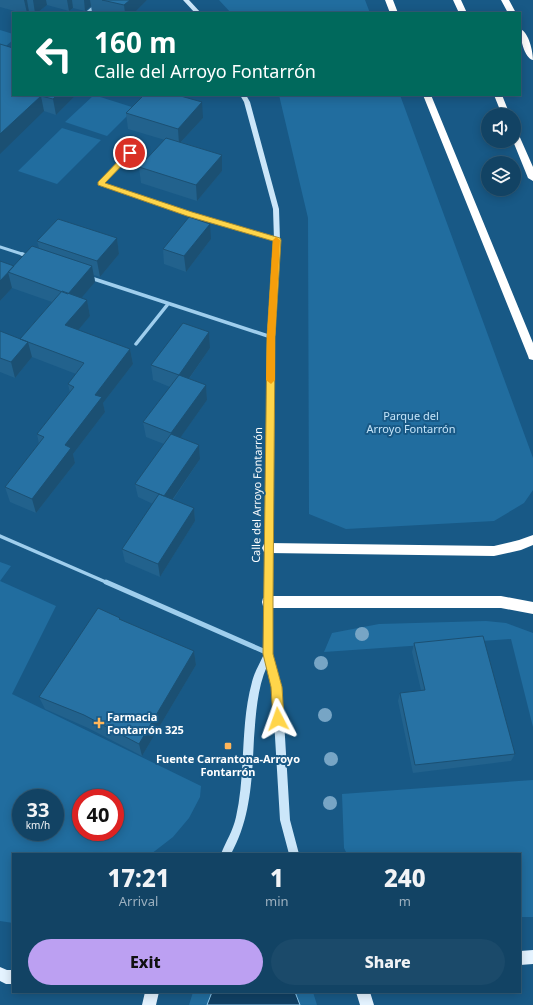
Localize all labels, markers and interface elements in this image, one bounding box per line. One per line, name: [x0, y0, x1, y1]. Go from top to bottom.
text: 160 m: [94, 23, 177, 61]
icon: left: [28, 28, 80, 80]
text: Calle del Arroyo Fontarrón: [94, 59, 316, 83]
map controls: [481, 108, 521, 196]
button: sound: [481, 108, 521, 148]
pin: [113, 136, 147, 170]
icon: arrive: [119, 142, 141, 164]
button: layers: [481, 156, 521, 196]
park label: Parque del Arroyo Fontarrón: [366, 408, 456, 436]
street label: Calle del Arroyo Fontarrón: [248, 427, 265, 563]
position arrow: [257, 698, 299, 740]
place label: Farmacia Fontarrón 325: [107, 709, 184, 737]
marker: Farmacia Fontarrón 325: [94, 718, 104, 728]
marker: Fuente Carrantona-Arroyo Fontarrón: [223, 741, 233, 751]
place label: Fuente Carrantona-Arroyo Fontarrón: [156, 751, 300, 779]
speed limit sign: 40: [72, 789, 124, 841]
text: 33: [27, 796, 49, 823]
text: km/h: [26, 818, 50, 832]
text: 17:21: [107, 861, 170, 894]
text: 1: [270, 861, 284, 894]
text: 240: [384, 861, 426, 894]
text: Arrival: [119, 892, 158, 910]
text: min: [265, 892, 289, 910]
text: m: [399, 892, 411, 910]
button: Exit: [28, 939, 263, 985]
button: Share: [271, 939, 505, 985]

